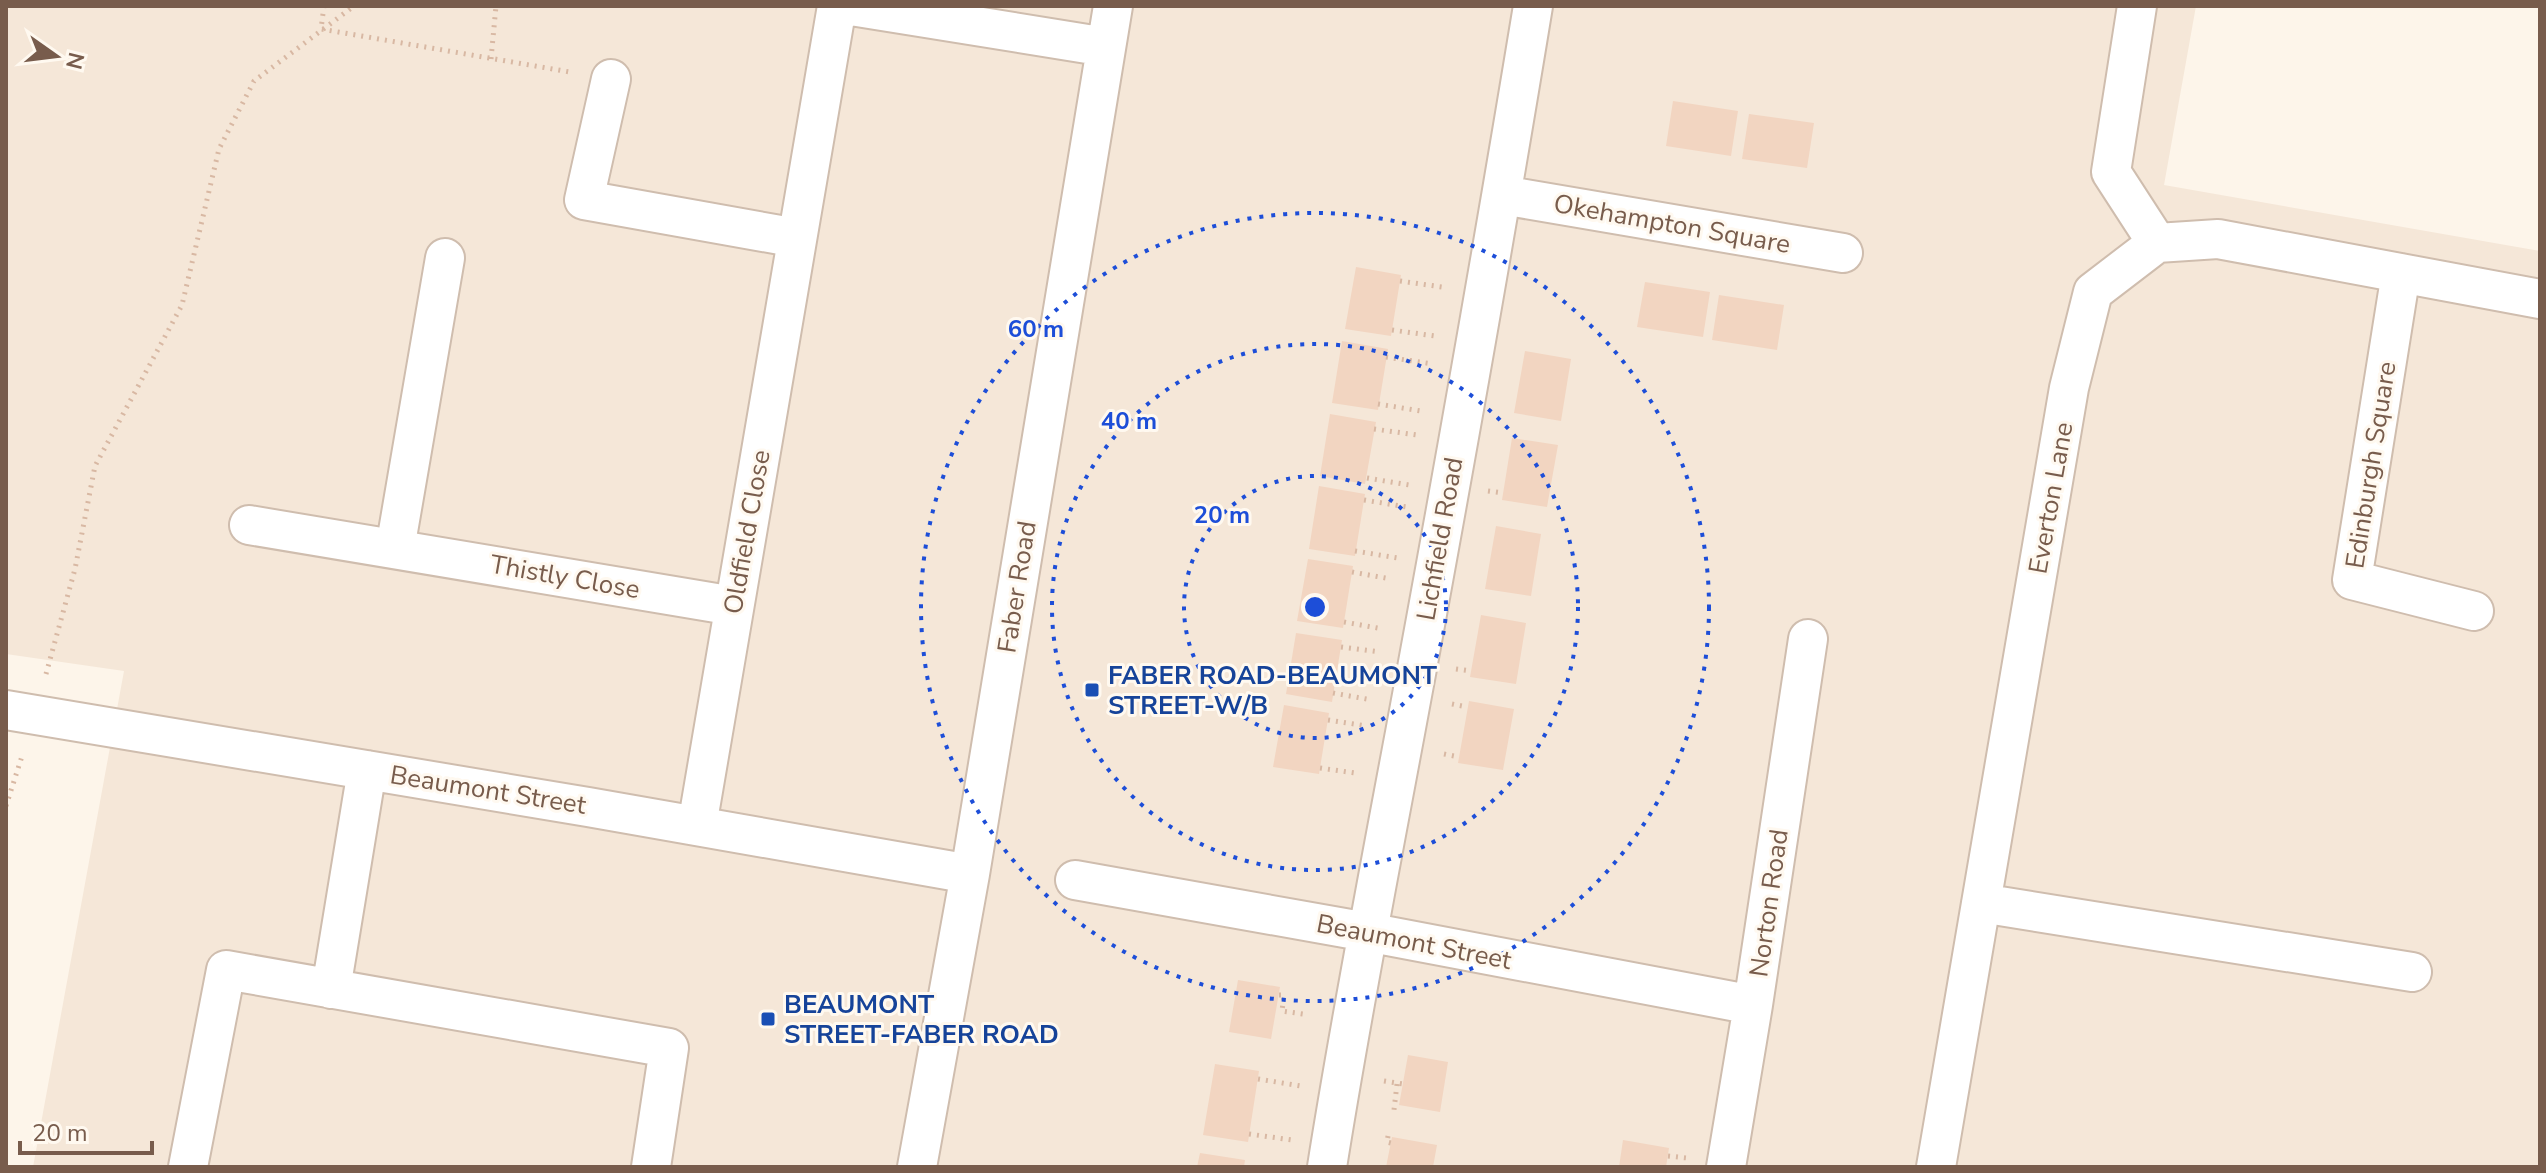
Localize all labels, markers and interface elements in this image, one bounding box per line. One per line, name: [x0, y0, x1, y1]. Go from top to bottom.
north arrow: [16, 16, 96, 96]
text: N: [58, 49, 91, 72]
street label: Okehampton Square: [1551, 186, 1793, 262]
text: 60 m: [1008, 313, 1064, 345]
street label: Edinburgh Square: [2337, 359, 2405, 571]
text: 40 m: [1101, 405, 1157, 437]
street label: Everton Lane: [2020, 419, 2082, 577]
street label: Oldfield Close: [715, 447, 779, 617]
street label: Lichfield Road: [1408, 455, 1472, 623]
text: 20 m: [1194, 499, 1250, 531]
street label: Faber Road: [989, 519, 1045, 655]
street label: Thistly Close: [487, 547, 643, 607]
centre of rings: [1301, 593, 1329, 621]
place label: FABER ROAD-BEAUMONT STREET-W/B: [1108, 658, 1438, 723]
marker: FABER ROAD-BEAUMONT STREET-W/B: [1083, 681, 1101, 699]
street label: Beaumont Street: [387, 757, 589, 823]
street label: Norton Road: [1741, 827, 1797, 979]
street label: Beaumont Street: [1313, 906, 1515, 978]
place label: BEAUMONT STREET-FABER ROAD: [784, 987, 1059, 1052]
marker: BEAUMONT STREET-FABER ROAD: [759, 1010, 777, 1028]
scale bar: [20, 1105, 152, 1155]
text: 20 m: [32, 1117, 88, 1149]

